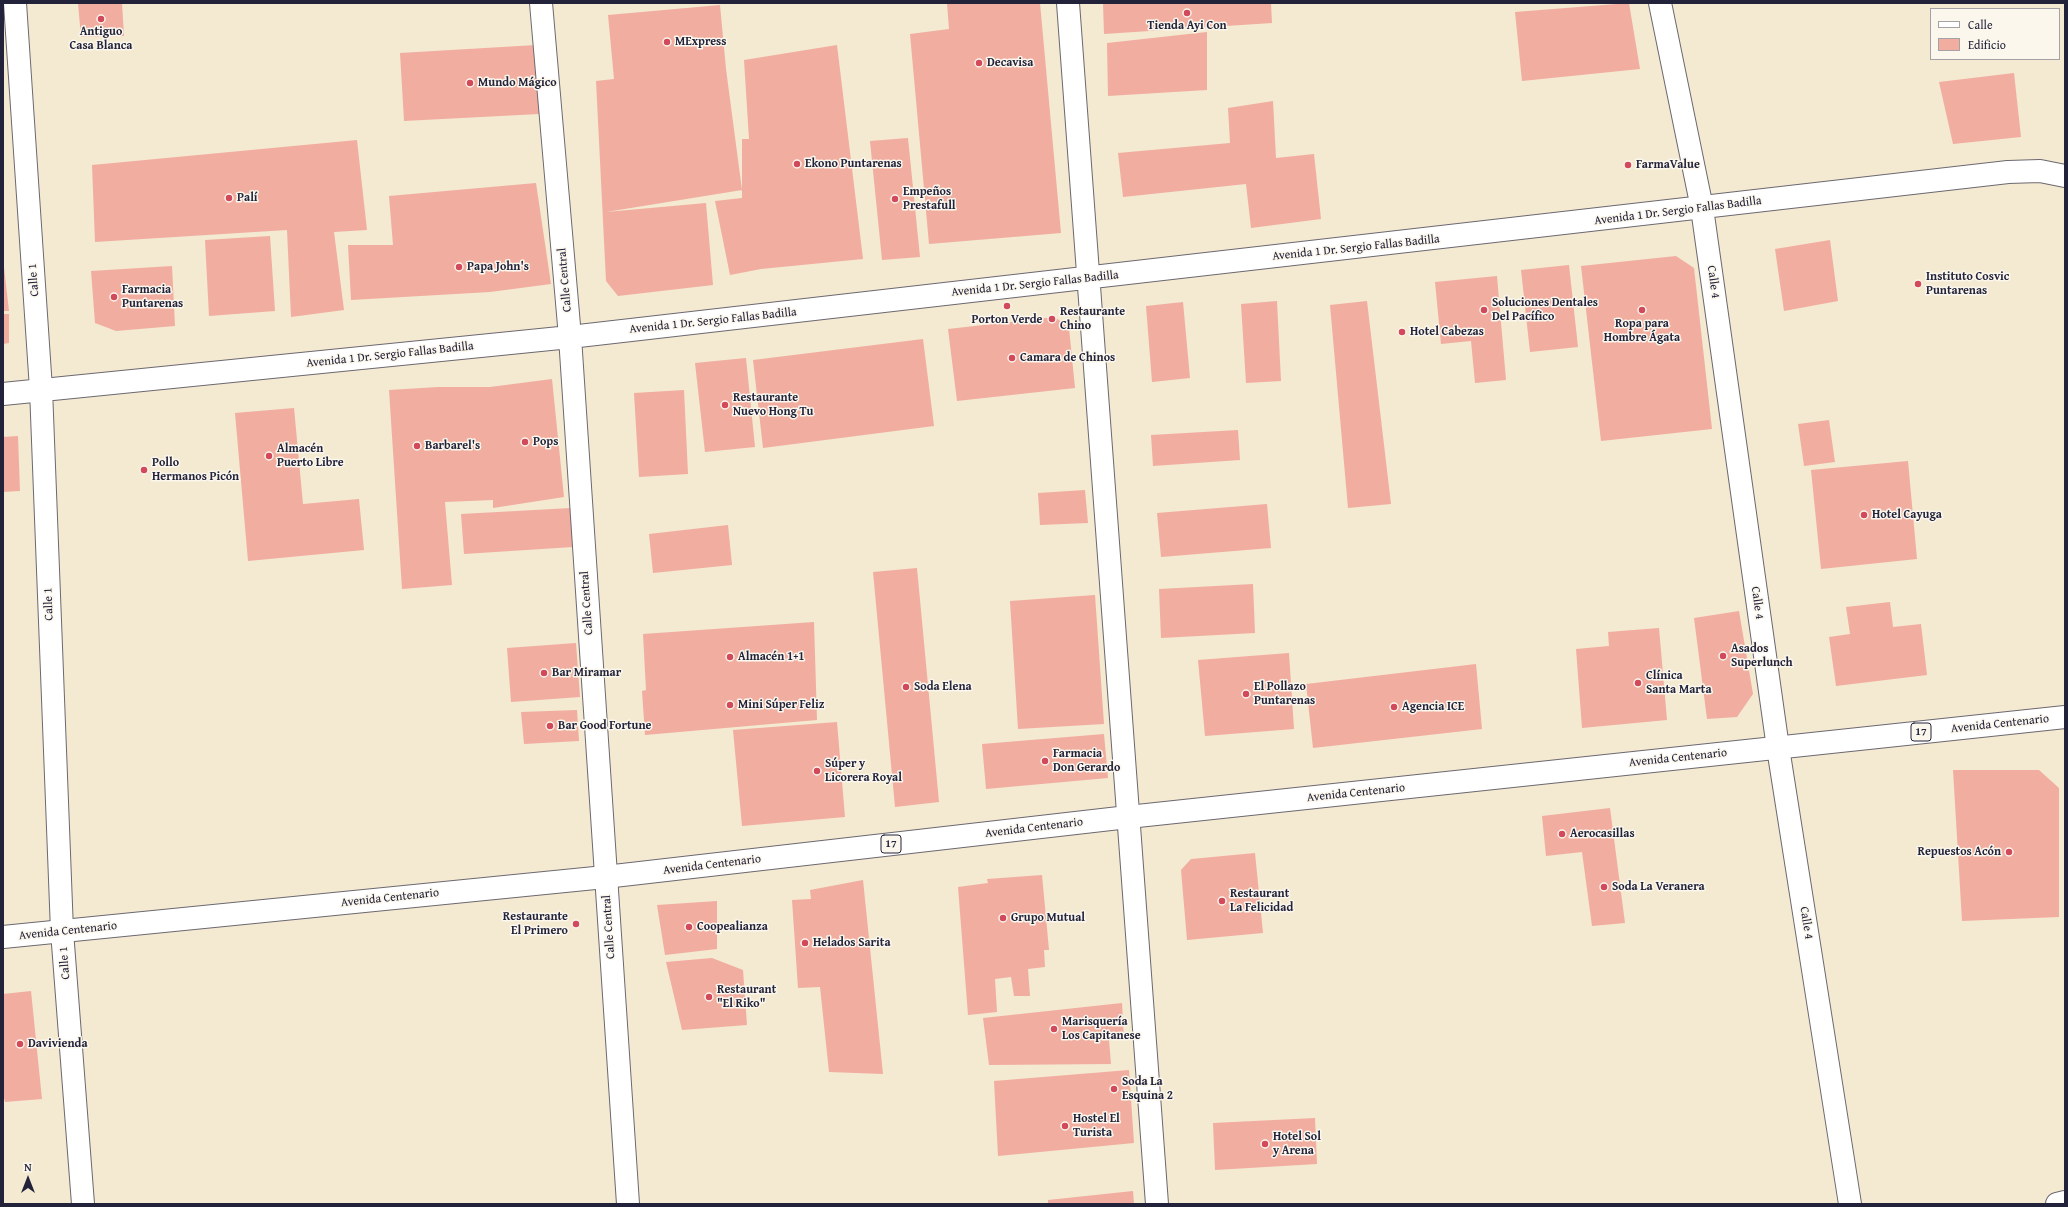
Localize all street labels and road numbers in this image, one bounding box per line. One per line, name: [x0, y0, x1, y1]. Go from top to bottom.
street label: Avenida 1 Dr. Sergio Fallas Badilla: [1594, 194, 1762, 228]
street label: Avenida 1 Dr. Sergio Fallas Badilla: [1272, 232, 1440, 264]
street label: Calle Central: [555, 247, 575, 313]
street label: Calle 1: [26, 263, 42, 297]
street label: Calle 4: [1704, 265, 1722, 299]
street label: Avenida 1 Dr. Sergio Fallas Badilla: [951, 268, 1119, 300]
street label: Avenida 1 Dr. Sergio Fallas Badilla: [629, 305, 797, 337]
street label: Avenida 1 Dr. Sergio Fallas Badilla: [306, 339, 474, 371]
street label: Calle Central: [578, 570, 596, 636]
street label: Calle 4: [1748, 586, 1766, 620]
street label: Calle 1: [41, 587, 57, 621]
street label: Avenida Centenario: [1950, 712, 2050, 736]
road number: 17: [1911, 723, 1931, 741]
street label: Avenida Centenario: [1628, 746, 1728, 770]
street label: Avenida Centenario: [1306, 781, 1406, 805]
street label: Avenida Centenario: [984, 815, 1084, 841]
road number: 17: [881, 835, 901, 853]
street label: Avenida Centenario: [662, 852, 762, 878]
street label: Avenida Centenario: [340, 886, 440, 910]
street label: Calle Central: [600, 894, 618, 960]
street label: Calle 4: [1796, 906, 1816, 940]
street label: Avenida Centenario: [18, 919, 118, 943]
street label: Calle 1: [57, 946, 73, 980]

